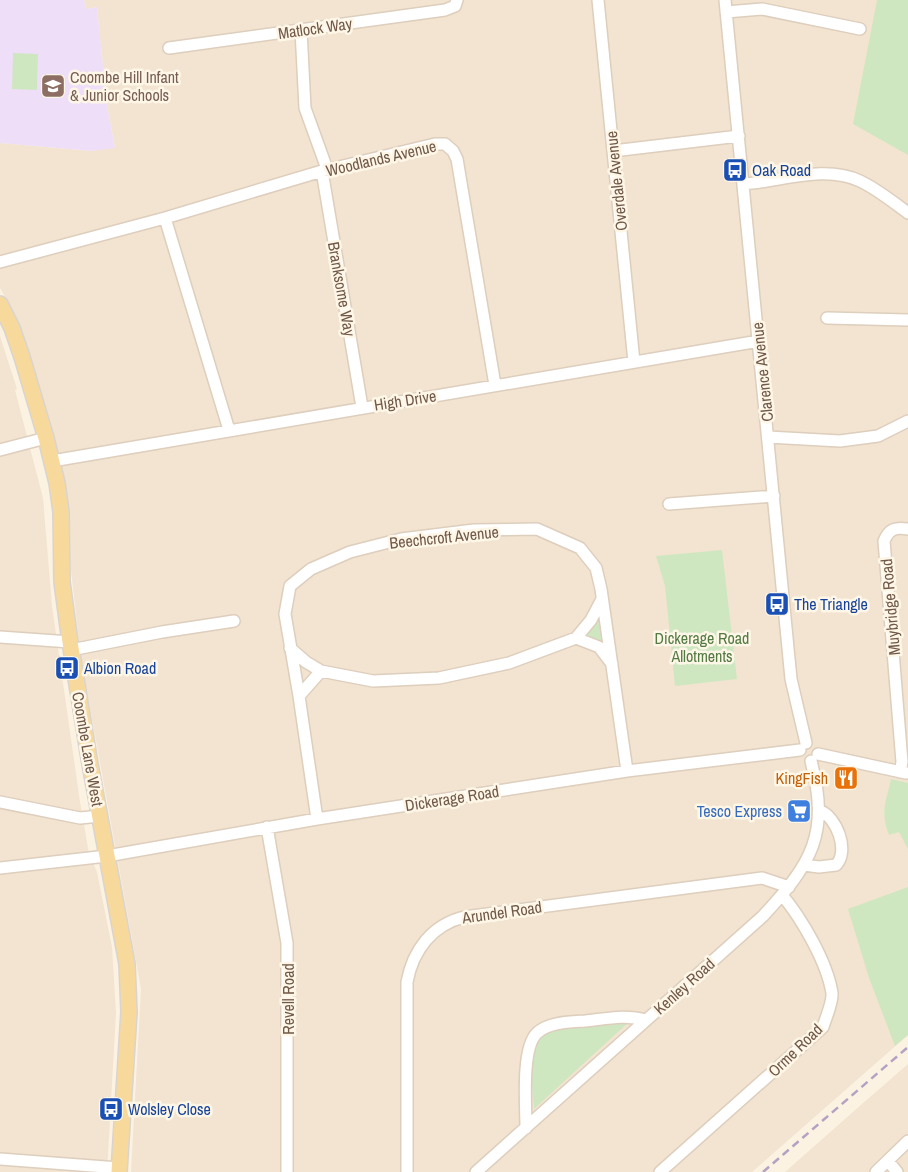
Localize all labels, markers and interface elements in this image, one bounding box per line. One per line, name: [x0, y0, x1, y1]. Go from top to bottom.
street label: Matlock Way: [277, 12, 354, 44]
place label: Coombe Hill Infant & Junior Schools: [70, 66, 179, 106]
school or university icon: Coombe Hill Infant & Junior Schools: [40, 73, 66, 99]
street label: Overdale Avenue: [600, 130, 632, 232]
street label: Woodlands Avenue: [324, 135, 438, 181]
bus stop icon: Oak Road: [722, 157, 748, 183]
place label: Oak Road: [752, 159, 811, 181]
street label: Branksome Way: [323, 240, 361, 338]
street label: Clarence Avenue: [746, 321, 778, 423]
street label: High Drive: [372, 384, 438, 416]
street label: Beechcroft Avenue: [388, 520, 500, 554]
street label: Muybridge Road: [875, 558, 905, 656]
bus stop icon: The Triangle: [764, 591, 790, 617]
place label: The Triangle: [794, 593, 868, 615]
park label: Dickerage Road Allotments: [655, 627, 749, 667]
bus stop icon: Albion Road: [54, 655, 80, 681]
place label: Albion Road: [83, 657, 156, 679]
street label: Coombe Lane West: [67, 690, 109, 808]
restaurant icon: KingFish: [833, 765, 859, 791]
place label: KingFish: [775, 767, 828, 789]
street label: Dickerage Road: [403, 780, 501, 816]
supermarket icon: Tesco Express: [786, 798, 812, 824]
place label: Tesco Express: [697, 800, 782, 822]
street label: Arundel Road: [460, 896, 543, 929]
street label: Kenley Road: [649, 953, 719, 1019]
street label: Revell Road: [277, 963, 299, 1035]
street label: Orme Road: [763, 1019, 827, 1081]
bus stop icon: Wolsley Close: [98, 1096, 124, 1122]
place label: Wolsley Close: [128, 1098, 211, 1120]

